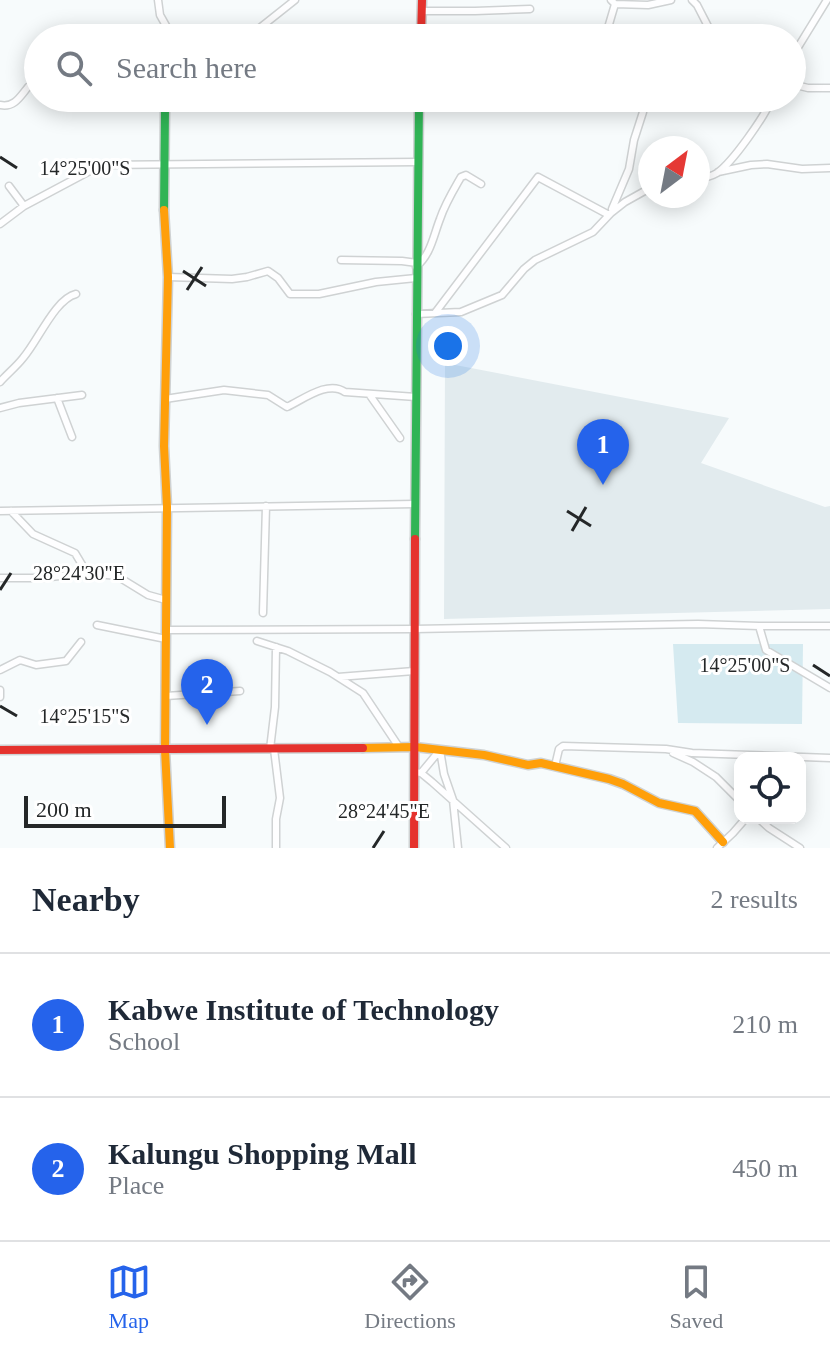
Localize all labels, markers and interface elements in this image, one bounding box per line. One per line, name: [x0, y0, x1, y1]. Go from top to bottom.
search box: [24, 24, 806, 112]
icon: search: [52, 46, 96, 90]
text: Search here: [116, 51, 257, 84]
north arrow: [638, 136, 710, 208]
text: 14°25'00"S: [40, 157, 130, 179]
your location: [428, 326, 468, 366]
pin: 1: [577, 419, 629, 485]
text: 28°24'30"E: [33, 562, 125, 584]
text: 14°25'00"S: [700, 654, 790, 676]
pin: 2: [181, 659, 233, 725]
text: 14°25'15"S: [40, 705, 130, 727]
map controls: [734, 752, 806, 824]
button: locate: [734, 752, 806, 824]
scale bar: [24, 792, 226, 828]
text: 200 m: [36, 797, 92, 822]
text: 28°24'45"E: [338, 800, 430, 822]
text: Nearby: [32, 881, 140, 918]
text: 2 results: [711, 885, 798, 914]
text: Kabwe Institute of Technology: [108, 993, 499, 1026]
text: 1: [52, 1010, 65, 1039]
text: 210 m: [732, 1010, 798, 1039]
text: School: [108, 1027, 180, 1056]
text: Kalungu Shopping Mall: [108, 1137, 416, 1170]
text: 2: [52, 1154, 65, 1183]
text: 450 m: [732, 1154, 798, 1183]
text: Place: [108, 1171, 164, 1200]
tab: Map: [107, 1260, 151, 1334]
tab: Directions: [364, 1260, 456, 1334]
tab: Saved: [669, 1260, 723, 1334]

